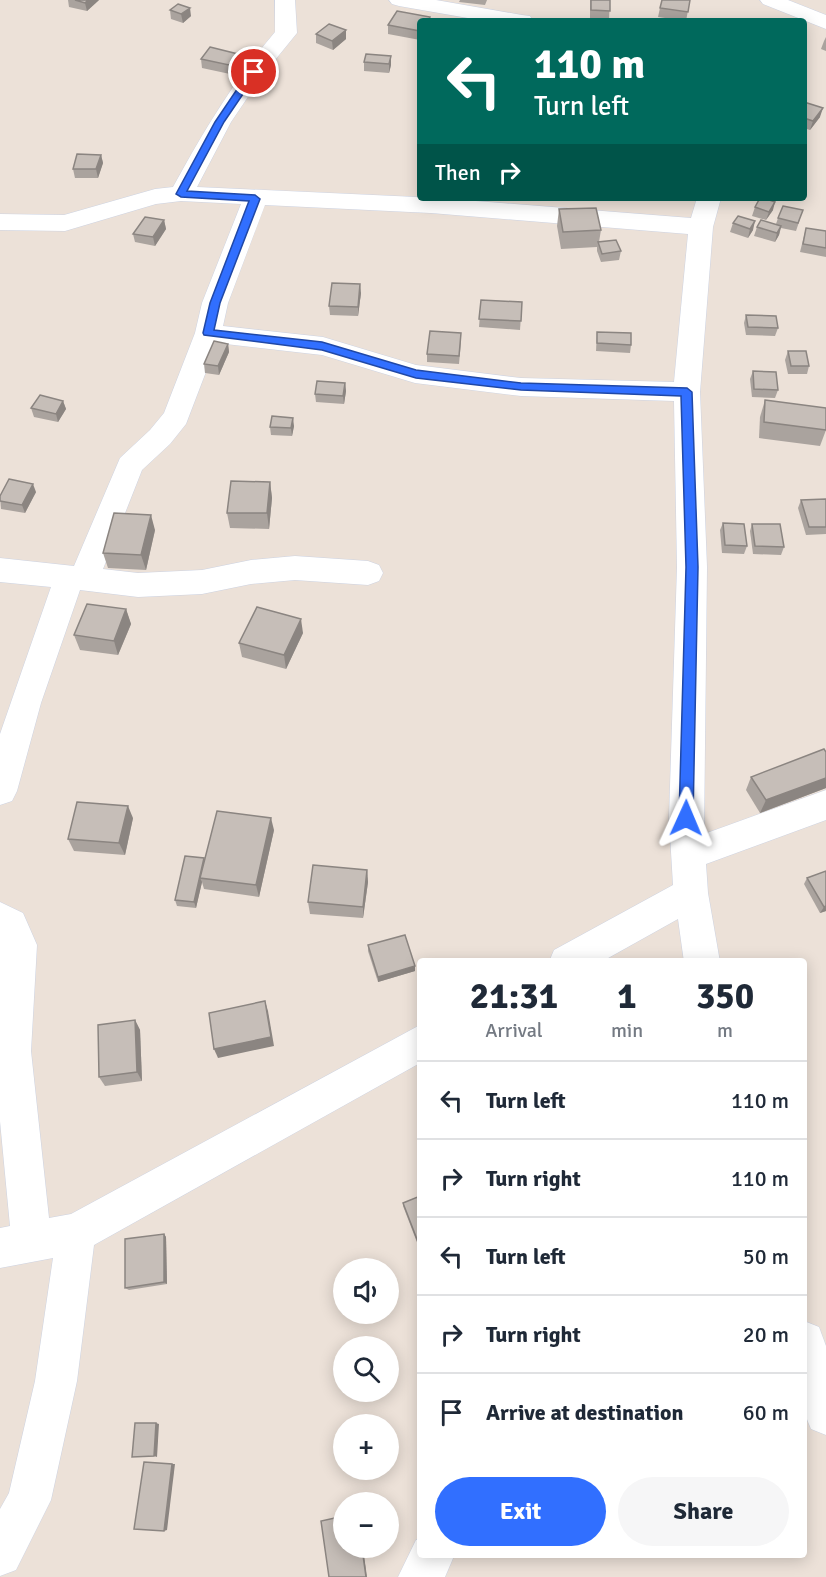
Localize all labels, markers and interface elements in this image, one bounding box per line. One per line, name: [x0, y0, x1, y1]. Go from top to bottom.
text: 110 m: [534, 39, 645, 90]
icon: left: [435, 42, 513, 120]
pin: [228, 46, 279, 97]
icon: arrive: [237, 55, 270, 88]
text: Turn left: [534, 90, 629, 123]
icon: right: [493, 156, 526, 189]
text: Then: [435, 159, 481, 186]
position arrow: [654, 786, 718, 850]
text: 21:31: [470, 974, 558, 1019]
text: 1: [617, 974, 637, 1019]
text: 350: [696, 974, 754, 1019]
text: Arrival: [485, 1018, 543, 1043]
text: min: [611, 1018, 643, 1043]
text: m: [717, 1018, 733, 1043]
icon: left: [435, 1084, 468, 1117]
text: Turn left: [486, 1087, 566, 1114]
text: 110 m: [731, 1087, 789, 1114]
icon: right: [435, 1162, 468, 1195]
text: Turn right: [486, 1165, 581, 1192]
text: 110 m: [731, 1165, 789, 1192]
icon: left: [435, 1240, 468, 1273]
text: Turn left: [486, 1243, 566, 1270]
text: 50 m: [743, 1243, 789, 1270]
map controls: [333, 1258, 399, 1558]
button: sound: [333, 1258, 399, 1324]
icon: right: [435, 1318, 468, 1351]
text: Turn right: [486, 1321, 581, 1348]
text: 20 m: [743, 1321, 789, 1348]
button: search: [333, 1336, 399, 1402]
icon: arrive: [435, 1396, 468, 1429]
text: Arrive at destination: [486, 1399, 683, 1426]
text: 60 m: [743, 1399, 789, 1426]
button: +: [333, 1414, 399, 1480]
button: Exit: [435, 1477, 606, 1546]
button: Share: [618, 1477, 789, 1546]
button: −: [333, 1492, 399, 1558]

